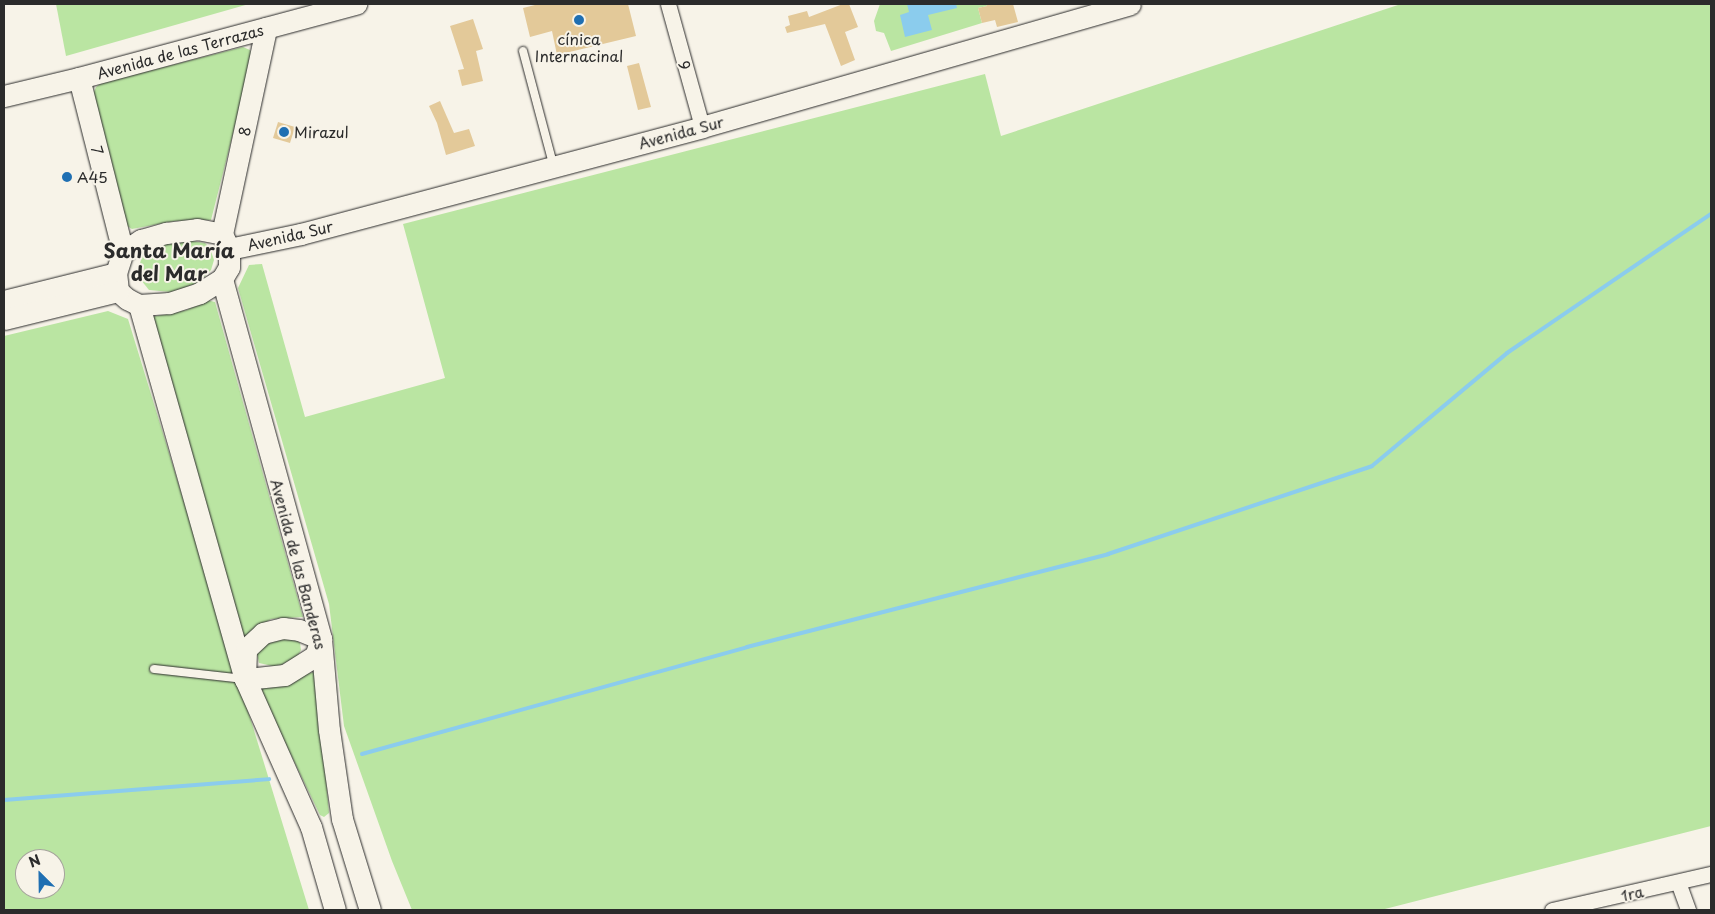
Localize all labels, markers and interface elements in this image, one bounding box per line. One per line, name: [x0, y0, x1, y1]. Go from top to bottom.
marker: cínica Internacinal: [572, 13, 586, 27]
street label: Avenida de las Terrazas: [95, 20, 265, 82]
place label: cínica Internacinal: [535, 29, 623, 64]
street label: 9: [675, 58, 695, 72]
street label: Avenida Sur: [637, 112, 725, 152]
place label: Mirazul: [294, 123, 349, 141]
street label: 8: [234, 125, 254, 137]
marker: Mirazul: [278, 126, 290, 138]
street label: 7: [88, 144, 108, 156]
place label: A45: [77, 168, 108, 186]
marker: A45: [61, 171, 73, 183]
street label: Avenida Sur: [246, 216, 334, 254]
district label: Santa María del Mar: [103, 238, 235, 285]
street label: Avenida de las Banderas: [268, 477, 330, 651]
north arrow: [15, 849, 65, 899]
text: N: [25, 849, 44, 872]
street label: 1ra: [1619, 882, 1645, 904]

